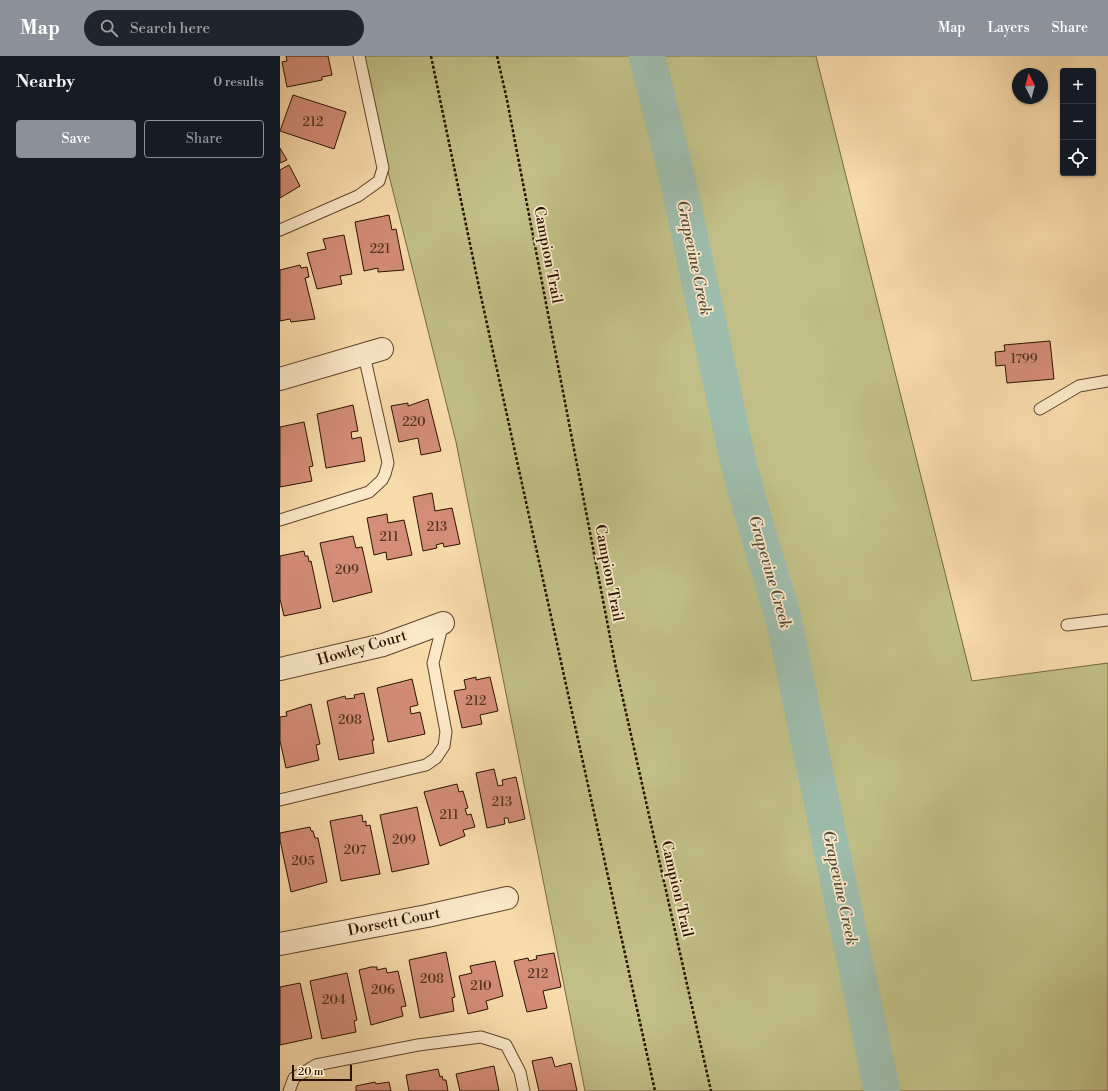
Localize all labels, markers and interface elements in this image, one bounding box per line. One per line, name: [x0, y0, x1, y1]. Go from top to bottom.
search box: [84, 10, 364, 46]
text: Map: [20, 16, 60, 40]
icon: search: [98, 17, 120, 39]
text: Search here: [130, 19, 210, 38]
text: Map: [938, 19, 965, 37]
text: Layers: [987, 19, 1030, 37]
text: Share: [1052, 19, 1088, 37]
north arrow: [1012, 68, 1048, 104]
map controls: [1060, 68, 1096, 176]
button: +: [1060, 68, 1096, 104]
text: Nearby: [16, 71, 75, 93]
text: 0 results: [213, 74, 264, 90]
button: −: [1060, 104, 1096, 140]
house number: 212: [303, 114, 323, 130]
button: Save: [16, 120, 136, 158]
button: Share: [144, 120, 264, 158]
button: locate: [1060, 140, 1096, 176]
water label: Grapevine Creek: [672, 198, 716, 318]
street label: Campion Trail: [529, 205, 567, 306]
house number: 221: [370, 241, 391, 257]
house number: 1799: [1010, 351, 1038, 367]
house number: 220: [402, 414, 426, 430]
water label: Grapevine Creek: [744, 513, 796, 631]
house number: 213: [427, 519, 447, 535]
street label: Campion Trail: [590, 523, 628, 624]
house number: 211: [379, 529, 399, 545]
house number: 209: [335, 562, 359, 578]
street label: Howley Court: [315, 626, 410, 670]
house number: 212: [466, 693, 486, 709]
house number: 208: [338, 712, 362, 728]
house number: 213: [492, 794, 512, 810]
house number: 211: [439, 807, 459, 823]
water label: Grapevine Creek: [818, 828, 862, 948]
house number: 209: [392, 832, 416, 848]
street label: Campion Trail: [657, 839, 697, 940]
house number: 207: [344, 842, 367, 858]
house number: 205: [291, 853, 315, 869]
street label: Dorsett Court: [346, 904, 443, 940]
house number: 212: [528, 966, 548, 982]
house number: 208: [420, 971, 444, 987]
house number: 210: [470, 978, 492, 994]
house number: 206: [371, 982, 395, 998]
house number: 204: [322, 992, 346, 1008]
scale bar: [292, 1063, 352, 1082]
text: 20 m: [298, 1065, 323, 1079]

